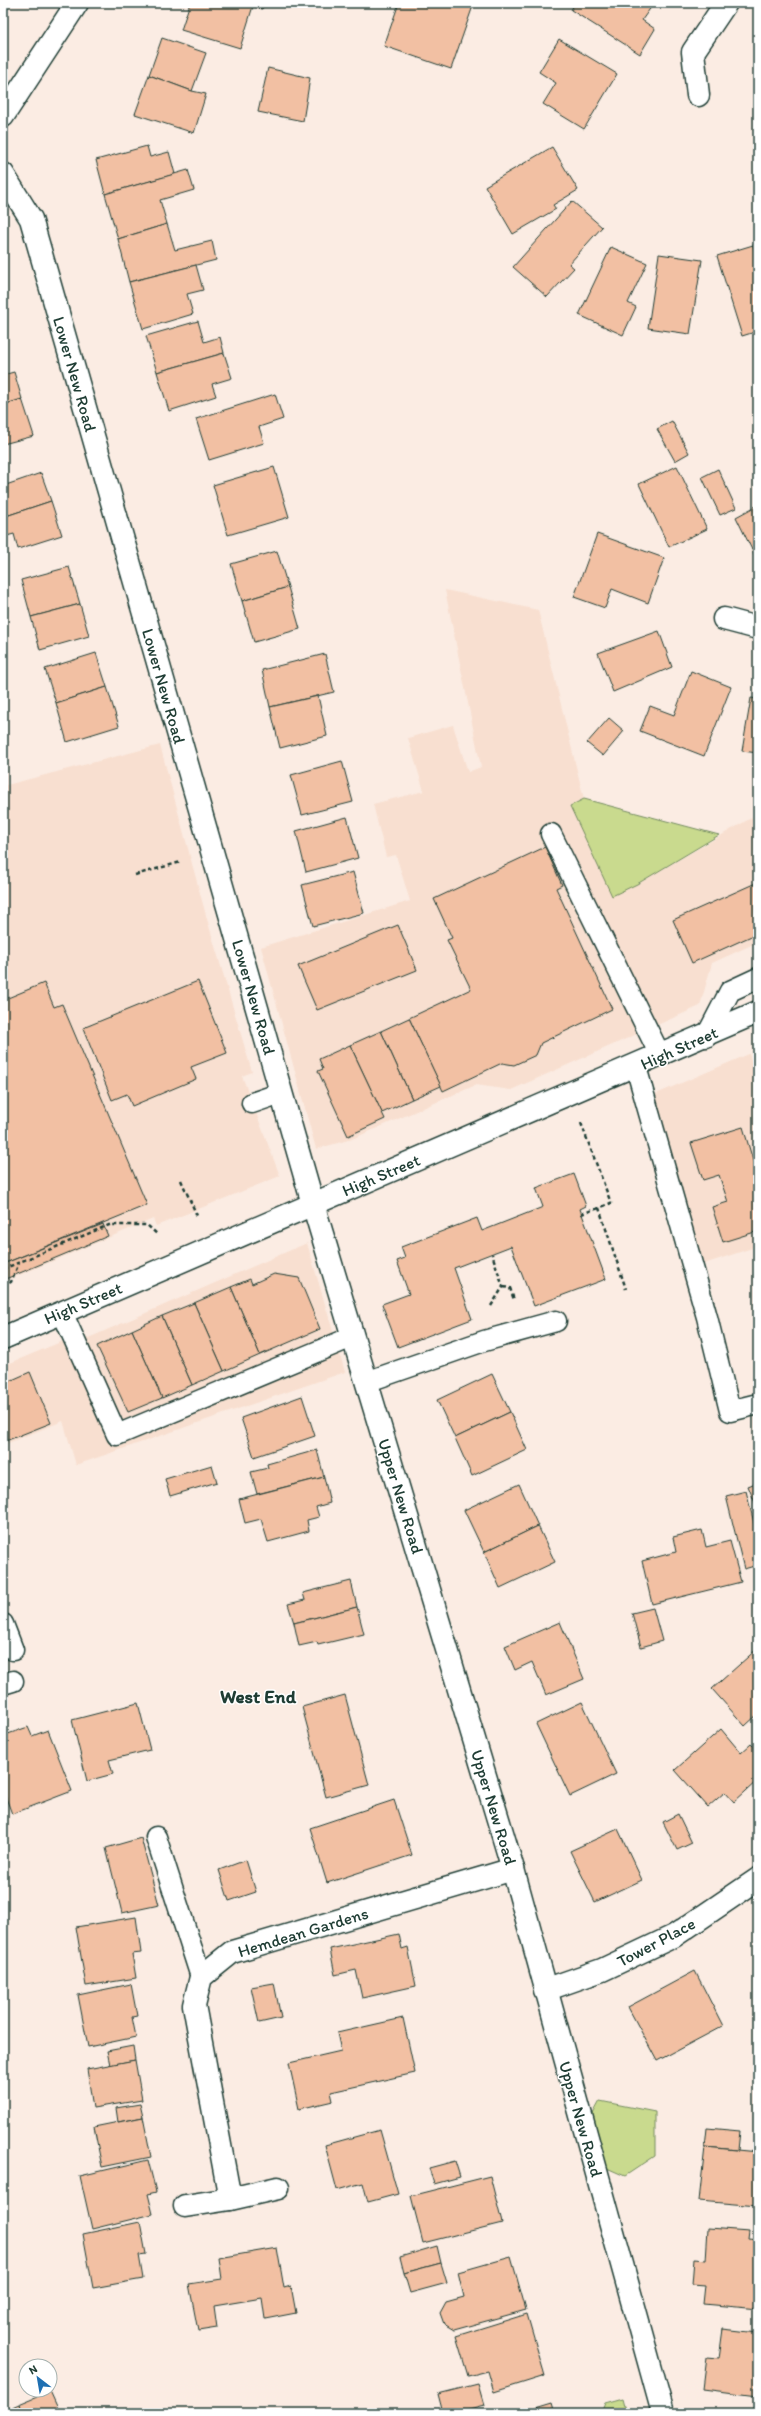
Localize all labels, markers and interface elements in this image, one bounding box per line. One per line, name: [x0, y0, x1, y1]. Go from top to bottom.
street label: Lower New Road: [49, 314, 101, 435]
street label: Lower New Road: [138, 626, 190, 747]
street label: Lower New Road: [228, 937, 280, 1058]
street label: High Street: [637, 1022, 721, 1074]
street label: High Street: [339, 1149, 424, 1200]
street label: High Street: [41, 1277, 126, 1328]
street label: Upper New Road: [374, 1436, 428, 1556]
district label: West End: [220, 1685, 297, 1708]
street label: Upper New Road: [467, 1747, 521, 1867]
street label: Hemdean Gardens: [235, 1903, 371, 1961]
street label: Tower Place: [613, 1913, 699, 1971]
street label: Upper New Road: [555, 2059, 607, 2179]
north arrow: [18, 2358, 58, 2398]
text: N: [27, 2362, 40, 2377]

